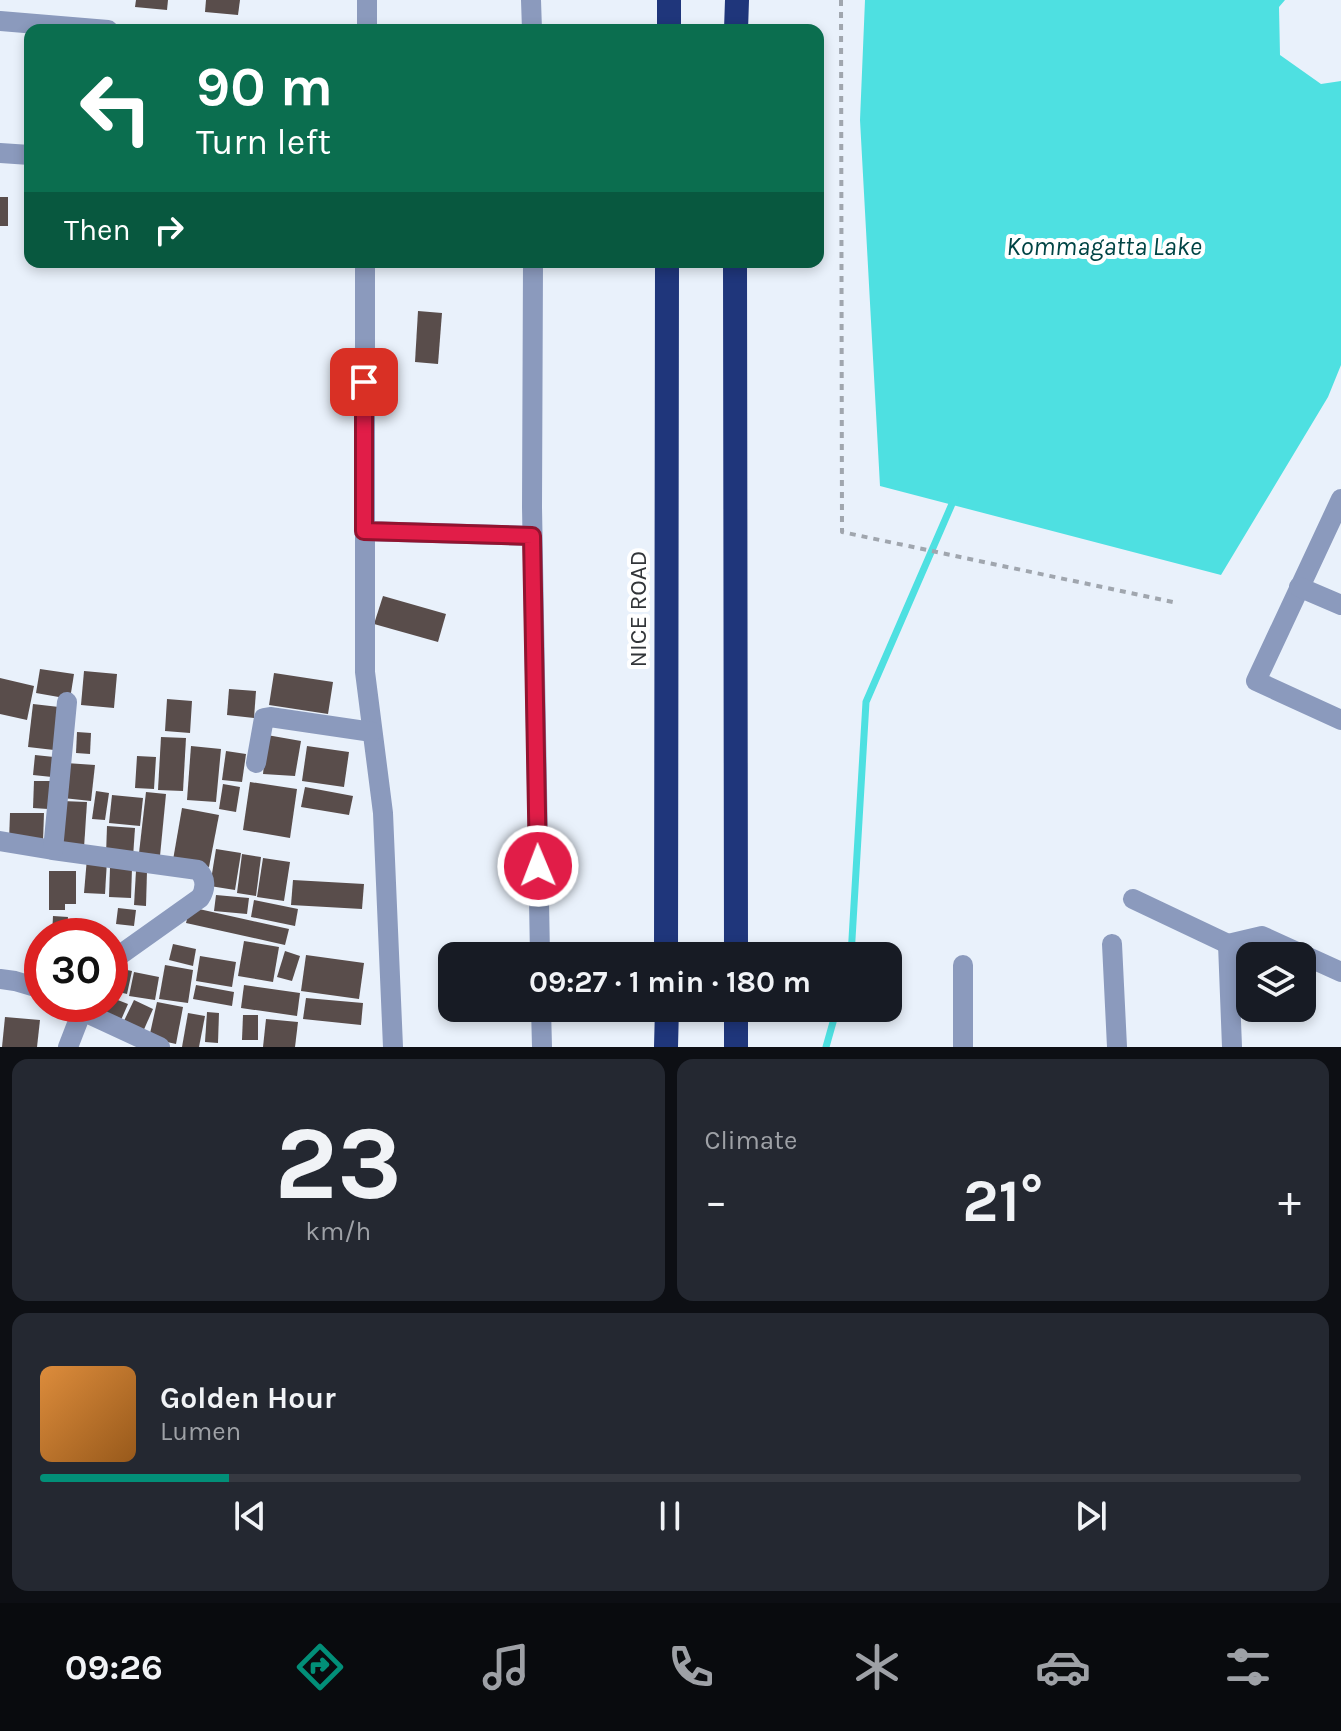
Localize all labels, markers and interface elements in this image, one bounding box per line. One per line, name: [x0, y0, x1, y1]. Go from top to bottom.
text: 90 m: [196, 54, 333, 119]
icon: left: [64, 56, 168, 160]
text: Turn left: [196, 121, 331, 163]
icon: right: [147, 208, 191, 252]
text: Then: [64, 212, 131, 248]
water label: Kommagatta Lake: [1006, 231, 1202, 262]
pin: [330, 348, 398, 416]
icon: arrive: [342, 360, 386, 404]
street label: NICE ROAD: [624, 551, 652, 667]
position arrow: [496, 824, 580, 908]
speed limit sign: 30: [24, 918, 128, 1022]
map controls: [1236, 942, 1316, 1022]
button: layers: [1236, 942, 1316, 1022]
text: 09:27 · 1 min · 180 m: [529, 964, 811, 1000]
text: 23: [274, 1103, 402, 1224]
text: Climate: [705, 1125, 797, 1156]
text: 21°: [962, 1166, 1043, 1236]
text: −: [705, 1176, 728, 1227]
text: +: [1278, 1176, 1301, 1227]
text: km/h: [305, 1216, 371, 1247]
text: Golden Hour: [160, 1380, 336, 1416]
text: Lumen: [160, 1416, 241, 1447]
icon: previous: [228, 1494, 272, 1538]
icon: pause: [648, 1494, 692, 1538]
icon: next: [1069, 1494, 1113, 1538]
icon: directions: [292, 1639, 348, 1695]
icon: music: [478, 1639, 534, 1695]
icon: phone: [663, 1639, 719, 1695]
icon: climate: [849, 1639, 905, 1695]
icon: car: [1035, 1639, 1091, 1695]
icon: filters: [1220, 1639, 1276, 1695]
text: 09:26: [65, 1646, 163, 1688]

